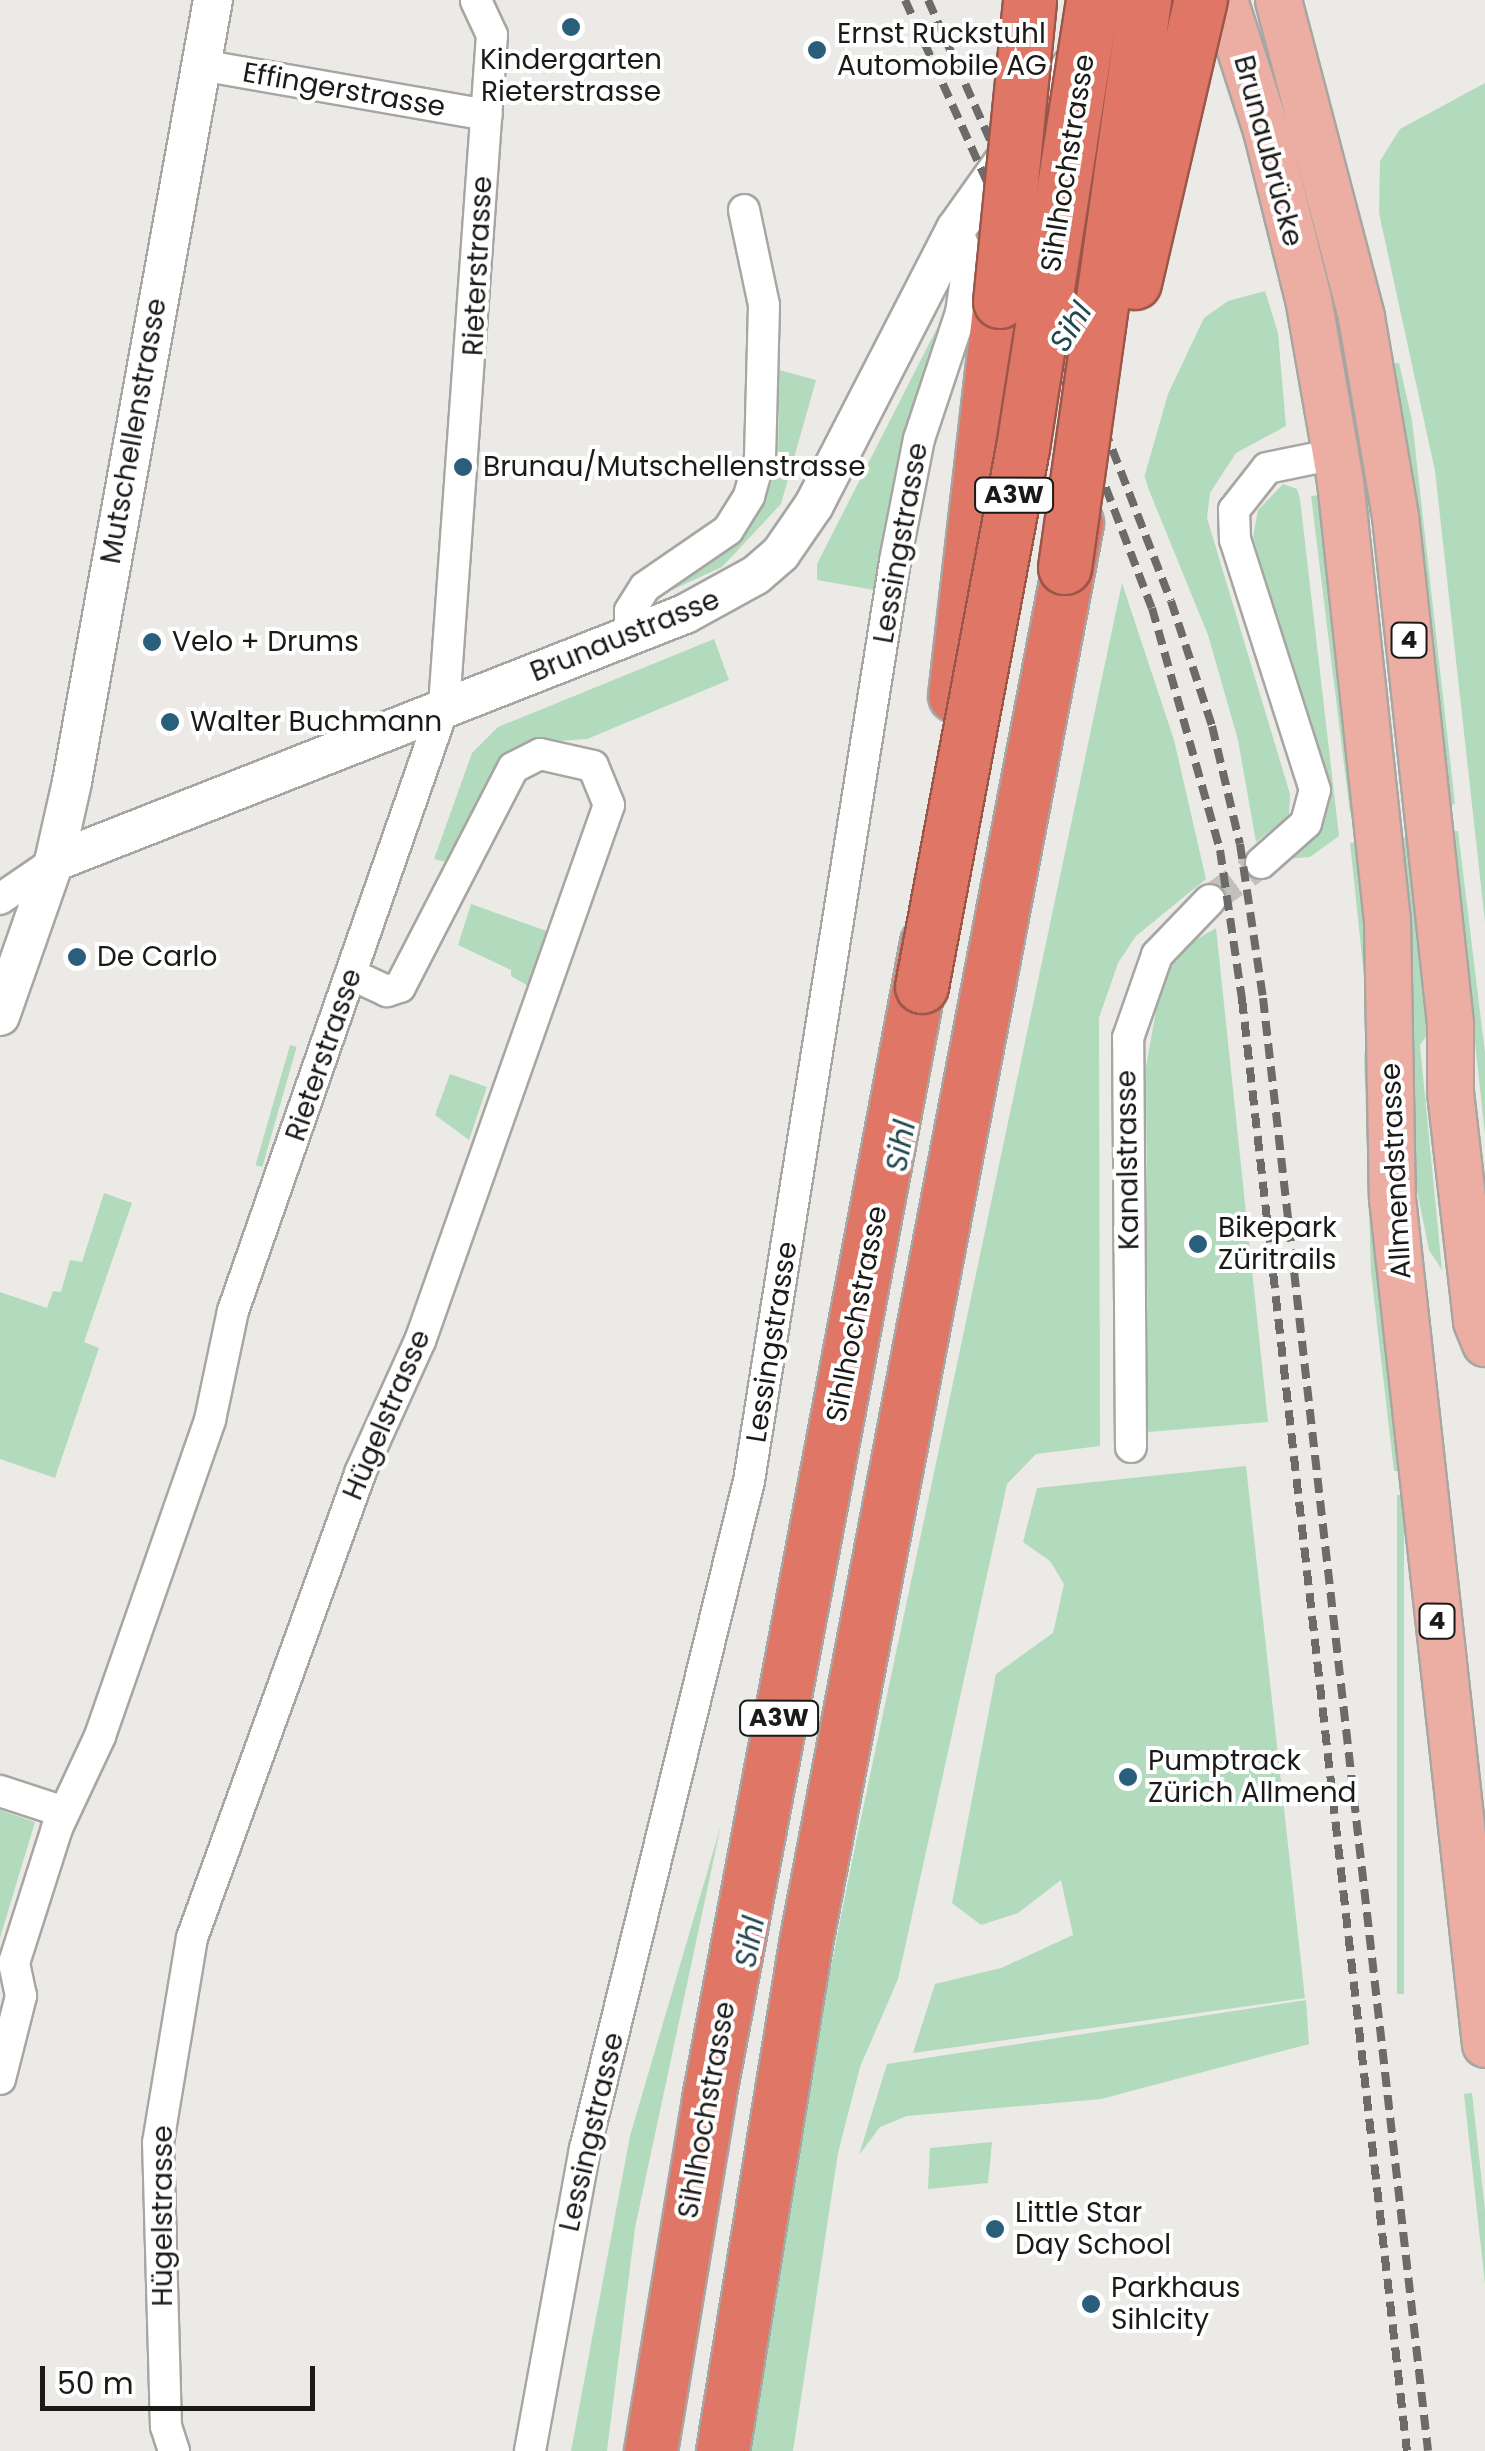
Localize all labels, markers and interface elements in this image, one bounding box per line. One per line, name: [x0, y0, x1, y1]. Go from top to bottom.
marker: Kindergarten Rieterstrasse: [560, 16, 582, 38]
place label: Ernst Ruckstuhl Automobile AG: [837, 17, 1047, 83]
marker: Ernst Ruckstuhl Automobile AG: [806, 39, 828, 61]
place label: Kindergarten Rieterstrasse: [480, 43, 662, 109]
street label: Sihlhochstrasse: [1034, 52, 1102, 274]
street label: Brunaubrücke: [1226, 52, 1310, 250]
street label: Effingerstrasse: [240, 56, 448, 124]
street label: Rieterstrasse: [457, 175, 499, 357]
street label: Mutschellenstrasse: [94, 296, 174, 566]
water label: Sihl: [1042, 296, 1100, 358]
street label: Lessingstrasse: [867, 440, 935, 646]
place label: Brunau/Mutschellenstrasse: [483, 450, 866, 484]
marker: Brunau/Mutschellenstrasse: [452, 456, 474, 478]
road number: A3W: [974, 475, 1054, 515]
street label: Brunaustrasse: [525, 583, 725, 689]
road number: 4: [1389, 620, 1429, 660]
place label: Velo + Drums: [172, 625, 359, 659]
marker: Velo + Drums: [141, 631, 163, 653]
place label: Walter Buchmann: [190, 705, 442, 739]
marker: Walter Buchmann: [159, 711, 181, 733]
place label: De Carlo: [97, 940, 217, 974]
marker: De Carlo: [66, 946, 88, 968]
street label: Rieterstrasse: [279, 964, 369, 1146]
street label: Allmendstrasse: [1374, 1062, 1418, 1280]
street label: Kanalstrasse: [1110, 1070, 1146, 1250]
water label: Sihl: [878, 1117, 924, 1175]
street label: Sihlhochstrasse: [820, 1203, 894, 1425]
place label: Bikepark Züritrails: [1218, 1211, 1337, 1277]
marker: Bikepark Züritrails: [1187, 1233, 1209, 1255]
street label: Lessingstrasse: [740, 1239, 804, 1445]
street label: Hügelstrasse: [336, 1325, 438, 1505]
road number: 4: [1417, 1601, 1457, 1641]
road number: A3W: [739, 1698, 819, 1738]
place label: Pumptrack Zürich Allmend: [1148, 1744, 1356, 1810]
marker: Pumptrack Zürich Allmend: [1117, 1766, 1139, 1788]
water label: Sihl: [727, 1913, 773, 1971]
street label: Sihlhochstrasse: [671, 1999, 743, 2221]
street label: Lessingstrasse: [553, 2029, 631, 2235]
street label: Hügelstrasse: [146, 2125, 180, 2307]
place label: Little Star Day School: [1015, 2196, 1171, 2262]
marker: Little Star Day School: [984, 2218, 1006, 2240]
place label: Parkhaus Sihlcity: [1111, 2271, 1240, 2337]
marker: Parkhaus Sihlcity: [1080, 2293, 1102, 2315]
scale bar: [45, 2346, 320, 2408]
text: 50 m: [57, 2362, 134, 2405]

